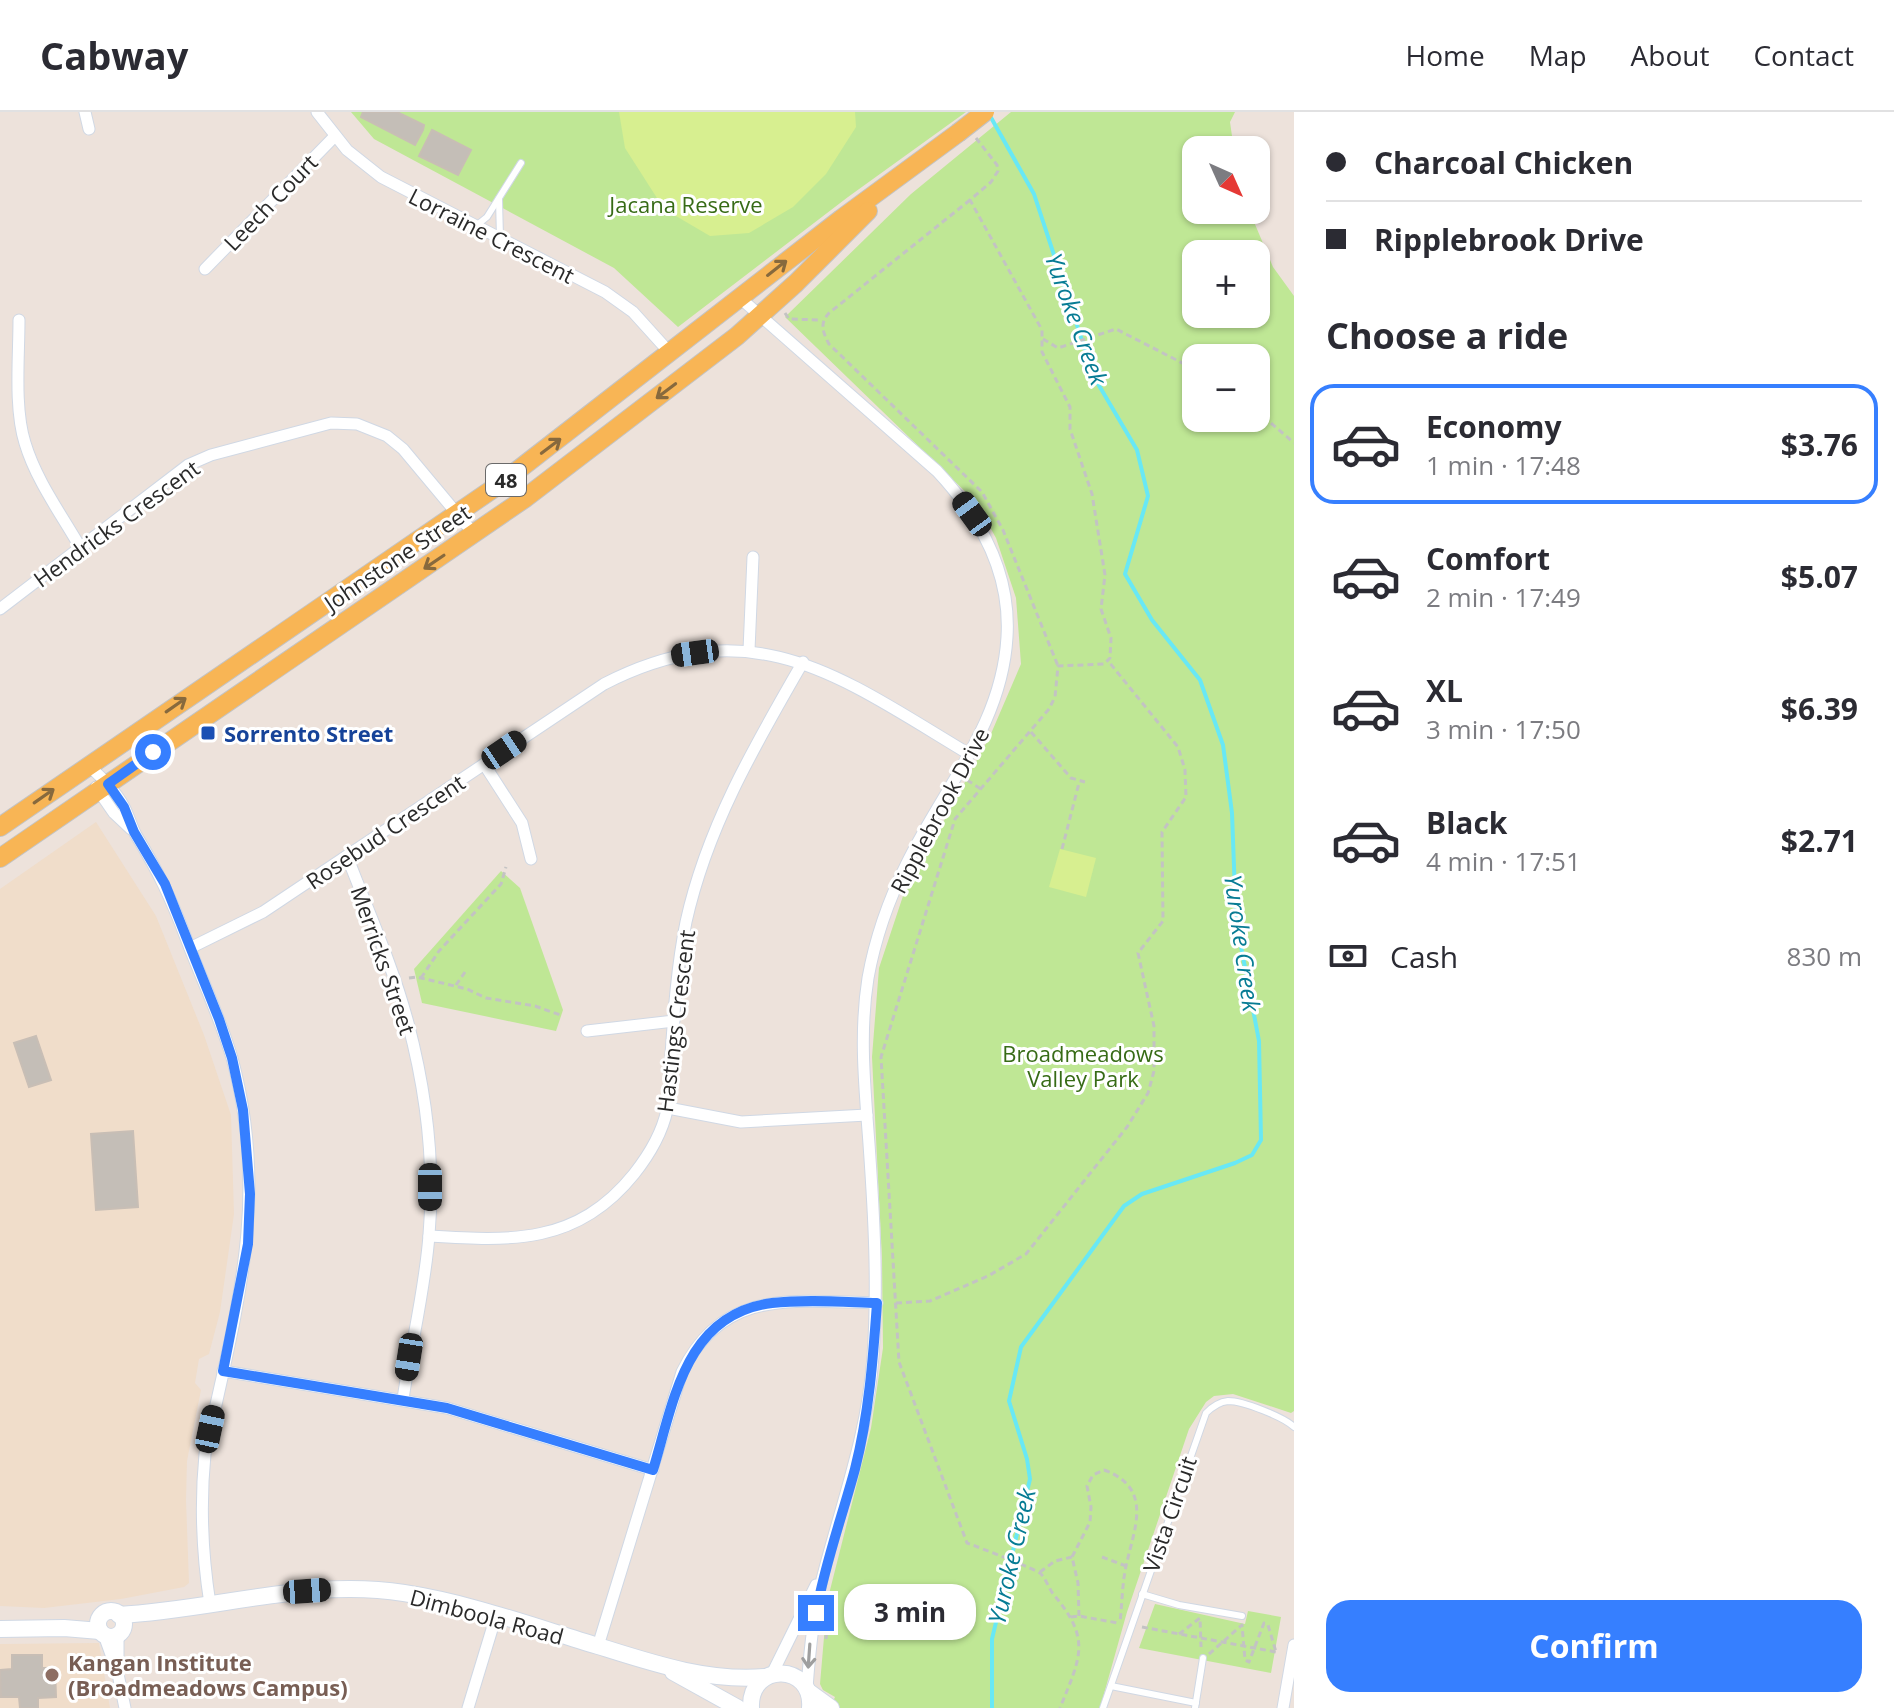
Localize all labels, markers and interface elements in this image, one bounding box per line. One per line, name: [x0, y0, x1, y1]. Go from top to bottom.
text: Cabway: [40, 29, 188, 81]
text: Home: [1406, 36, 1485, 74]
text: Map: [1529, 36, 1587, 74]
text: About: [1631, 36, 1709, 74]
text: Contact: [1753, 36, 1854, 74]
north arrow: [1182, 136, 1270, 224]
map controls: [1182, 136, 1270, 432]
text: Charcoal Chicken: [1374, 142, 1633, 183]
street label: Leech Court: [216, 147, 324, 257]
street label: Lorraine Crescent: [404, 180, 580, 290]
park label: Jacana Reserve: [607, 189, 763, 219]
text: Ripplebrook Drive: [1374, 219, 1644, 260]
button: +: [1182, 240, 1270, 328]
water label: Yuroke Creek: [1038, 248, 1117, 391]
one-way arrow: [766, 260, 787, 277]
text: Choose a ride: [1326, 311, 1568, 360]
button: −: [1182, 344, 1270, 432]
one-way arrow: [656, 383, 677, 400]
text: Economy: [1426, 406, 1562, 447]
icon: car: [1330, 408, 1402, 480]
text: $3.76: [1781, 424, 1858, 465]
one-way arrow: [540, 438, 561, 455]
text: 1 min · 17:48: [1426, 447, 1581, 483]
street label: Hendricks Crescent: [27, 452, 205, 593]
road number: 48: [486, 464, 526, 496]
car: [948, 488, 996, 540]
street label: Johnstone Street: [316, 497, 476, 618]
text: Comfort: [1426, 538, 1550, 579]
icon: car: [1330, 540, 1402, 612]
one-way arrow: [424, 553, 446, 570]
text: $5.07: [1781, 556, 1858, 597]
text: 2 min · 17:49: [1426, 579, 1581, 615]
car: [670, 638, 720, 668]
text: XL: [1426, 670, 1463, 711]
icon: car: [1330, 672, 1402, 744]
text: $6.39: [1781, 688, 1858, 729]
one-way arrow: [164, 697, 186, 713]
text: 3 min · 17:50: [1426, 711, 1581, 747]
place label: Sorrento Street: [224, 718, 393, 748]
street label: Ripplebrook Drive: [883, 722, 995, 898]
marker: Sorrento Street: [199, 724, 217, 742]
car: [477, 727, 531, 773]
route start: [135, 734, 171, 770]
street label: Rosebud Crescent: [300, 767, 470, 895]
one-way arrow: [33, 788, 55, 804]
text: Black: [1426, 802, 1507, 843]
icon: car: [1330, 804, 1402, 876]
text: $2.71: [1781, 820, 1858, 861]
text: 4 min · 17:51: [1426, 843, 1581, 879]
water label: Yuroke Creek: [1217, 872, 1269, 1015]
street label: Merricks Street: [345, 882, 424, 1039]
street label: Hastings Crescent: [649, 928, 701, 1114]
icon: cash: [1326, 934, 1370, 978]
text: Cash: [1390, 936, 1458, 977]
text: 830 m: [1787, 938, 1862, 974]
park label: Broadmeadows Valley Park: [1002, 1038, 1164, 1093]
car: [418, 1163, 442, 1211]
car: [393, 1331, 425, 1383]
car: [193, 1403, 227, 1455]
street label: Vista Circuit: [1135, 1452, 1203, 1576]
water label: Yuroke Creek: [979, 1484, 1043, 1627]
car: [282, 1577, 332, 1605]
street label: Dimboola Road: [407, 1581, 567, 1651]
callout: 3 min: [844, 1585, 976, 1641]
text: 3 min: [874, 1594, 946, 1630]
route end: [798, 1595, 834, 1631]
button: Confirm: [1326, 1600, 1862, 1692]
one-way arrow: [801, 1642, 816, 1669]
place label: Kangan Institute (Broadmeadows Campus): [68, 1647, 348, 1702]
marker: Kangan Institute (Broadmeadows Campus): [43, 1666, 61, 1684]

